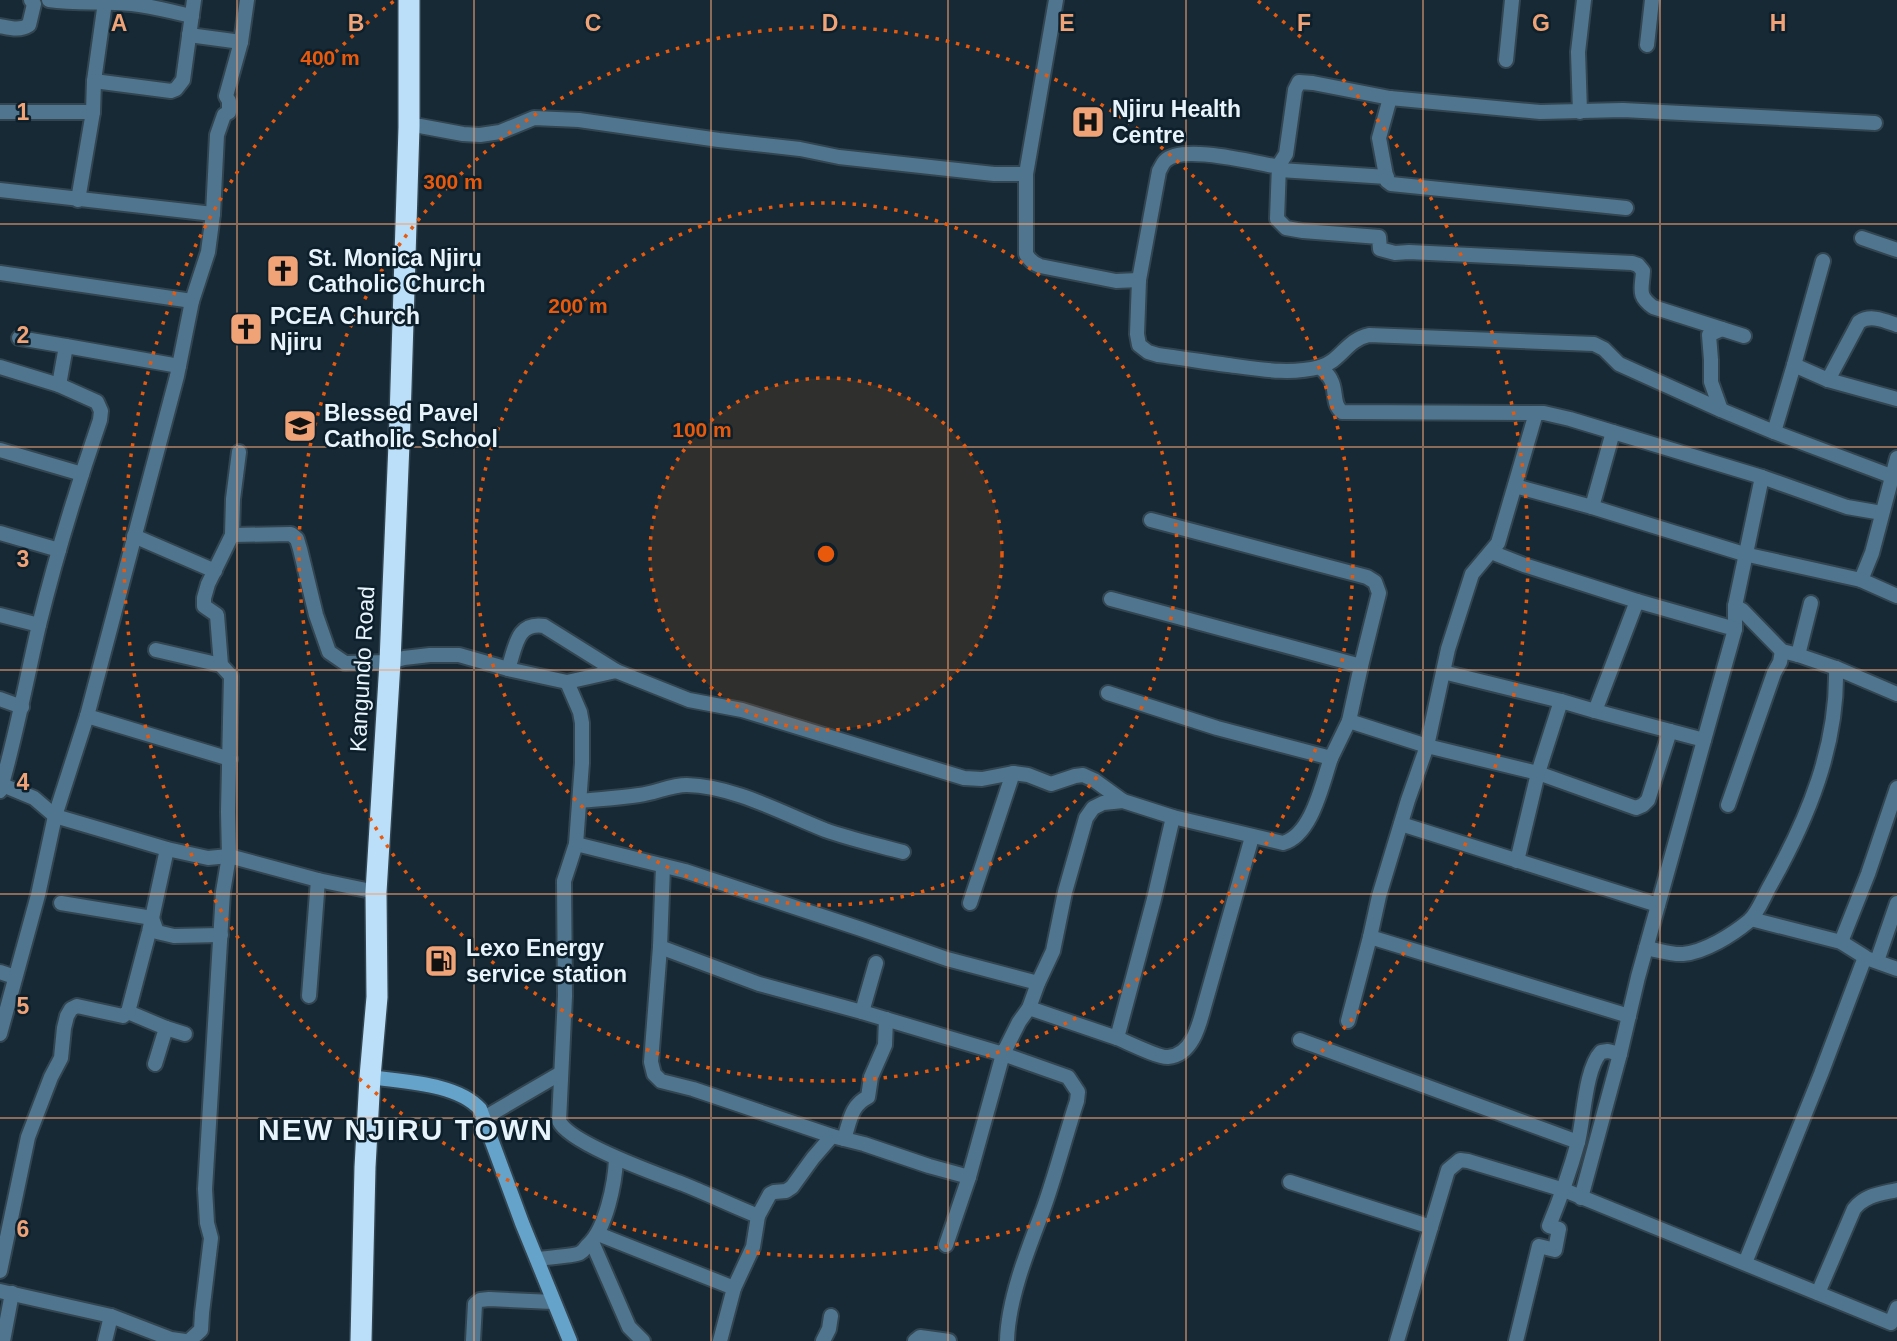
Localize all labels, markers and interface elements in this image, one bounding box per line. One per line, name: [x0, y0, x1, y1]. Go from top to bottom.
text: A: [111, 10, 127, 36]
text: B: [348, 10, 364, 36]
text: C: [585, 10, 601, 36]
text: D: [822, 10, 838, 36]
text: E: [1059, 10, 1075, 36]
text: F: [1297, 10, 1311, 36]
text: G: [1532, 10, 1550, 36]
text: H: [1770, 10, 1786, 36]
text: 400 m: [300, 46, 360, 69]
place label: Njiru Health Centre: [1112, 96, 1241, 148]
text: 1: [17, 99, 30, 125]
hospital icon: Njiru Health Centre: [1069, 103, 1107, 141]
text: 300 m: [423, 170, 483, 193]
place label: St. Monica Njiru Catholic Church: [308, 245, 486, 297]
church icon: St. Monica Njiru Catholic Church: [264, 252, 302, 290]
text: 200 m: [548, 294, 608, 317]
place label: PCEA Church Njiru: [270, 303, 420, 355]
church icon: PCEA Church Njiru: [227, 310, 265, 348]
text: 2: [17, 322, 29, 348]
place label: Blessed Pavel Catholic School: [324, 400, 498, 452]
school or university icon: Blessed Pavel Catholic School: [281, 407, 319, 445]
text: 100 m: [672, 418, 732, 441]
centre of rings: [814, 542, 838, 566]
text: 3: [17, 546, 29, 572]
street label: Kangundo Road: [345, 585, 379, 753]
text: 4: [17, 769, 30, 795]
place label: Lexo Energy service station: [466, 935, 627, 987]
fuel station icon: Lexo Energy service station: [422, 942, 460, 980]
text: 5: [17, 993, 30, 1019]
district label: NEW NJIRU TOWN: [258, 1113, 554, 1146]
text: 6: [17, 1216, 29, 1242]

